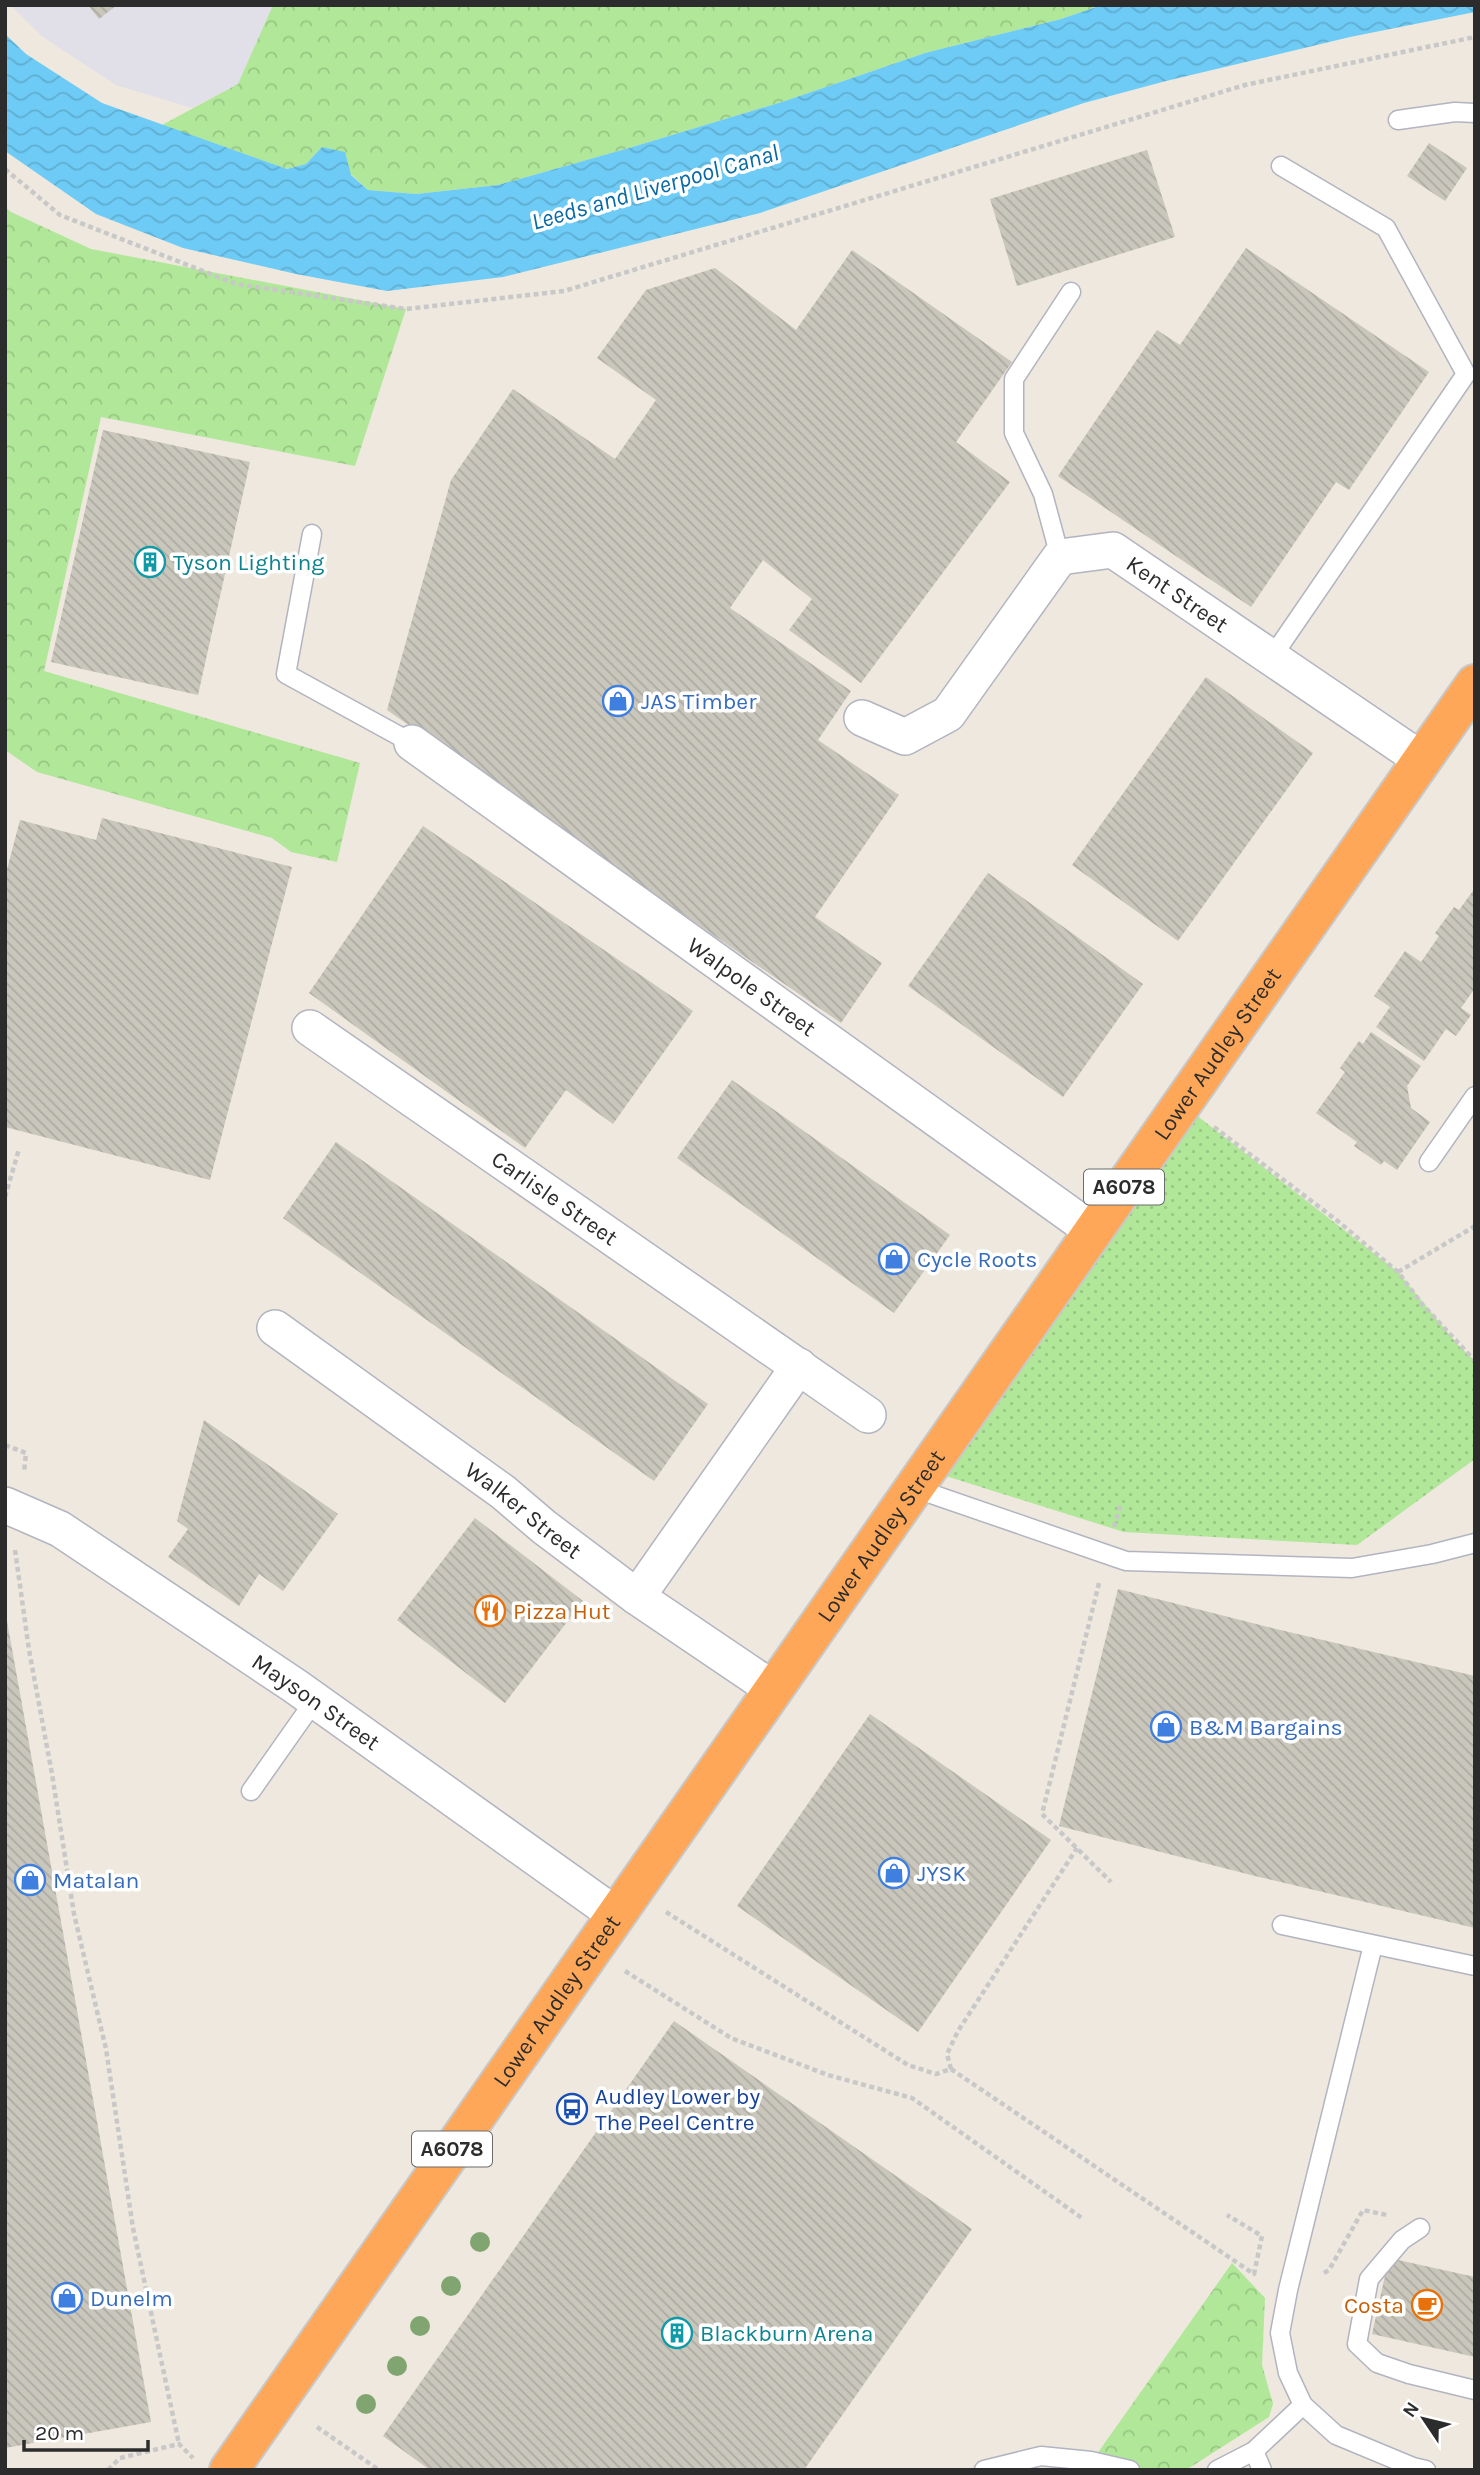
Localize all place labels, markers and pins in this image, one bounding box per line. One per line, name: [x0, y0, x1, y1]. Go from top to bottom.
building icon: Tyson Lighting: [133, 545, 167, 579]
place label: Tyson Lighting: [173, 549, 324, 576]
shop icon: JAS Timber: [601, 684, 635, 718]
place label: JAS Timber: [641, 688, 757, 715]
shop icon: Cycle Roots: [877, 1242, 911, 1276]
place label: Cycle Roots: [917, 1246, 1037, 1273]
restaurant icon: Pizza Hut: [473, 1594, 507, 1628]
place label: Pizza Hut: [513, 1598, 611, 1625]
shop icon: B&M Bargains: [1149, 1710, 1183, 1744]
place label: B&M Bargains: [1189, 1714, 1343, 1741]
shop icon: JYSK: [877, 1856, 911, 1890]
place label: JYSK: [917, 1860, 966, 1887]
shop icon: Matalan: [13, 1863, 47, 1897]
place label: Matalan: [53, 1867, 139, 1894]
place label: Audley Lower by The Peel Centre: [595, 2083, 760, 2136]
bus stop icon: Audley Lower by The Peel Centre: [555, 2092, 589, 2126]
shop icon: Dunelm: [50, 2281, 84, 2315]
place label: Dunelm: [90, 2285, 173, 2312]
cafe icon: Costa: [1410, 2288, 1444, 2322]
place label: Costa: [1344, 2292, 1404, 2319]
building icon: Blackburn Arena: [660, 2316, 694, 2350]
place label: Blackburn Arena: [700, 2320, 873, 2347]

